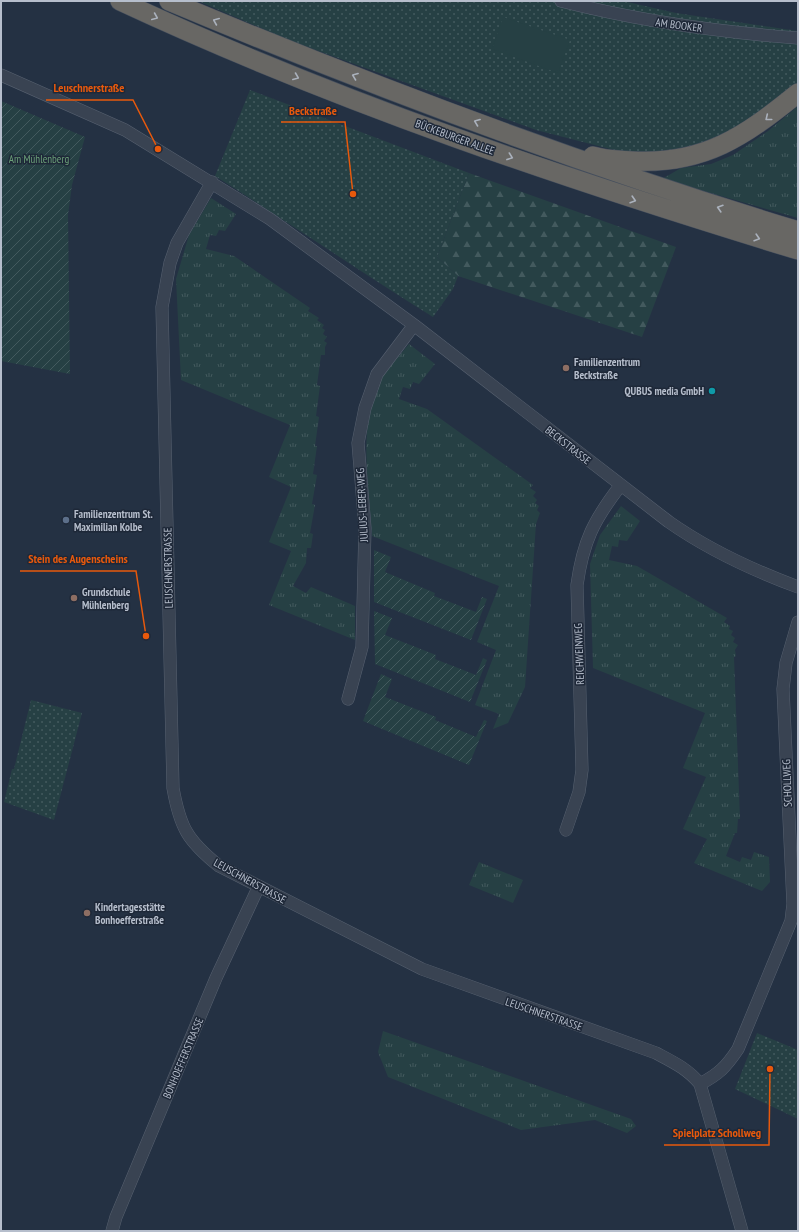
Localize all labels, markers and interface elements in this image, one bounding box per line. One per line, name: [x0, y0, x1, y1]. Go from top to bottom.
one-way arrow: [151, 12, 159, 20]
street label: AM BOOKER: [655, 15, 703, 35]
one-way arrow: [213, 18, 221, 26]
one-way arrow: [293, 72, 300, 80]
one-way arrow: [352, 72, 359, 80]
callout: Leuschnerstraße: [46, 76, 133, 100]
text: Leuschnerstraße: [54, 80, 124, 95]
callout: Beckstraße: [281, 98, 345, 122]
text: Beckstraße: [289, 103, 337, 118]
one-way arrow: [765, 113, 772, 120]
street label: BÜCKEBURGER ALLEE: [414, 116, 497, 158]
one-way arrow: [473, 118, 480, 126]
park label: Am Mühlenberg: [9, 152, 69, 166]
one-way arrow: [506, 153, 513, 161]
one-way arrow: [629, 195, 636, 203]
one-way arrow: [717, 204, 724, 213]
one-way arrow: [753, 233, 760, 242]
place label: Familienzentrum Beckstraße: [574, 355, 640, 382]
marker: Familienzentrum Beckstraße: [561, 363, 571, 373]
place label: QUBUS media GmbH: [625, 384, 704, 398]
marker: QUBUS media GmbH: [707, 386, 717, 396]
street label: BECKSTRASSE: [542, 423, 594, 467]
street label: JULIUS-LEBER-WEG: [353, 468, 371, 543]
place label: Familienzentrum St. Maximilian Kolbe: [74, 507, 153, 534]
marker: Familienzentrum St. Maximilian Kolbe: [61, 515, 71, 525]
street label: LEUSCHNERSTRASSE: [160, 527, 176, 608]
callout: Stein des Augenscheins: [20, 547, 136, 571]
text: Stein des Augenscheins: [28, 551, 128, 566]
place label: Grundschule Mühlenberg: [82, 585, 131, 612]
marker: Grundschule Mühlenberg: [69, 593, 79, 603]
street label: REICHWEINWEG: [571, 623, 587, 685]
street label: SCHOLLWEG: [779, 759, 795, 807]
street label: LEUSCHNERSTRASSE: [211, 855, 289, 907]
place label: Kindertagesstätte Bonhoefferstraße: [95, 900, 165, 927]
marker: Kindertagesstätte Bonhoefferstraße: [82, 908, 92, 918]
street label: LEUSCHNERSTRASSE: [504, 994, 585, 1034]
street label: BONHOEFFERSTRASSE: [160, 1015, 207, 1101]
callout: Spielplatz Schollweg: [664, 1121, 769, 1145]
text: Spielplatz Schollweg: [673, 1125, 761, 1140]

